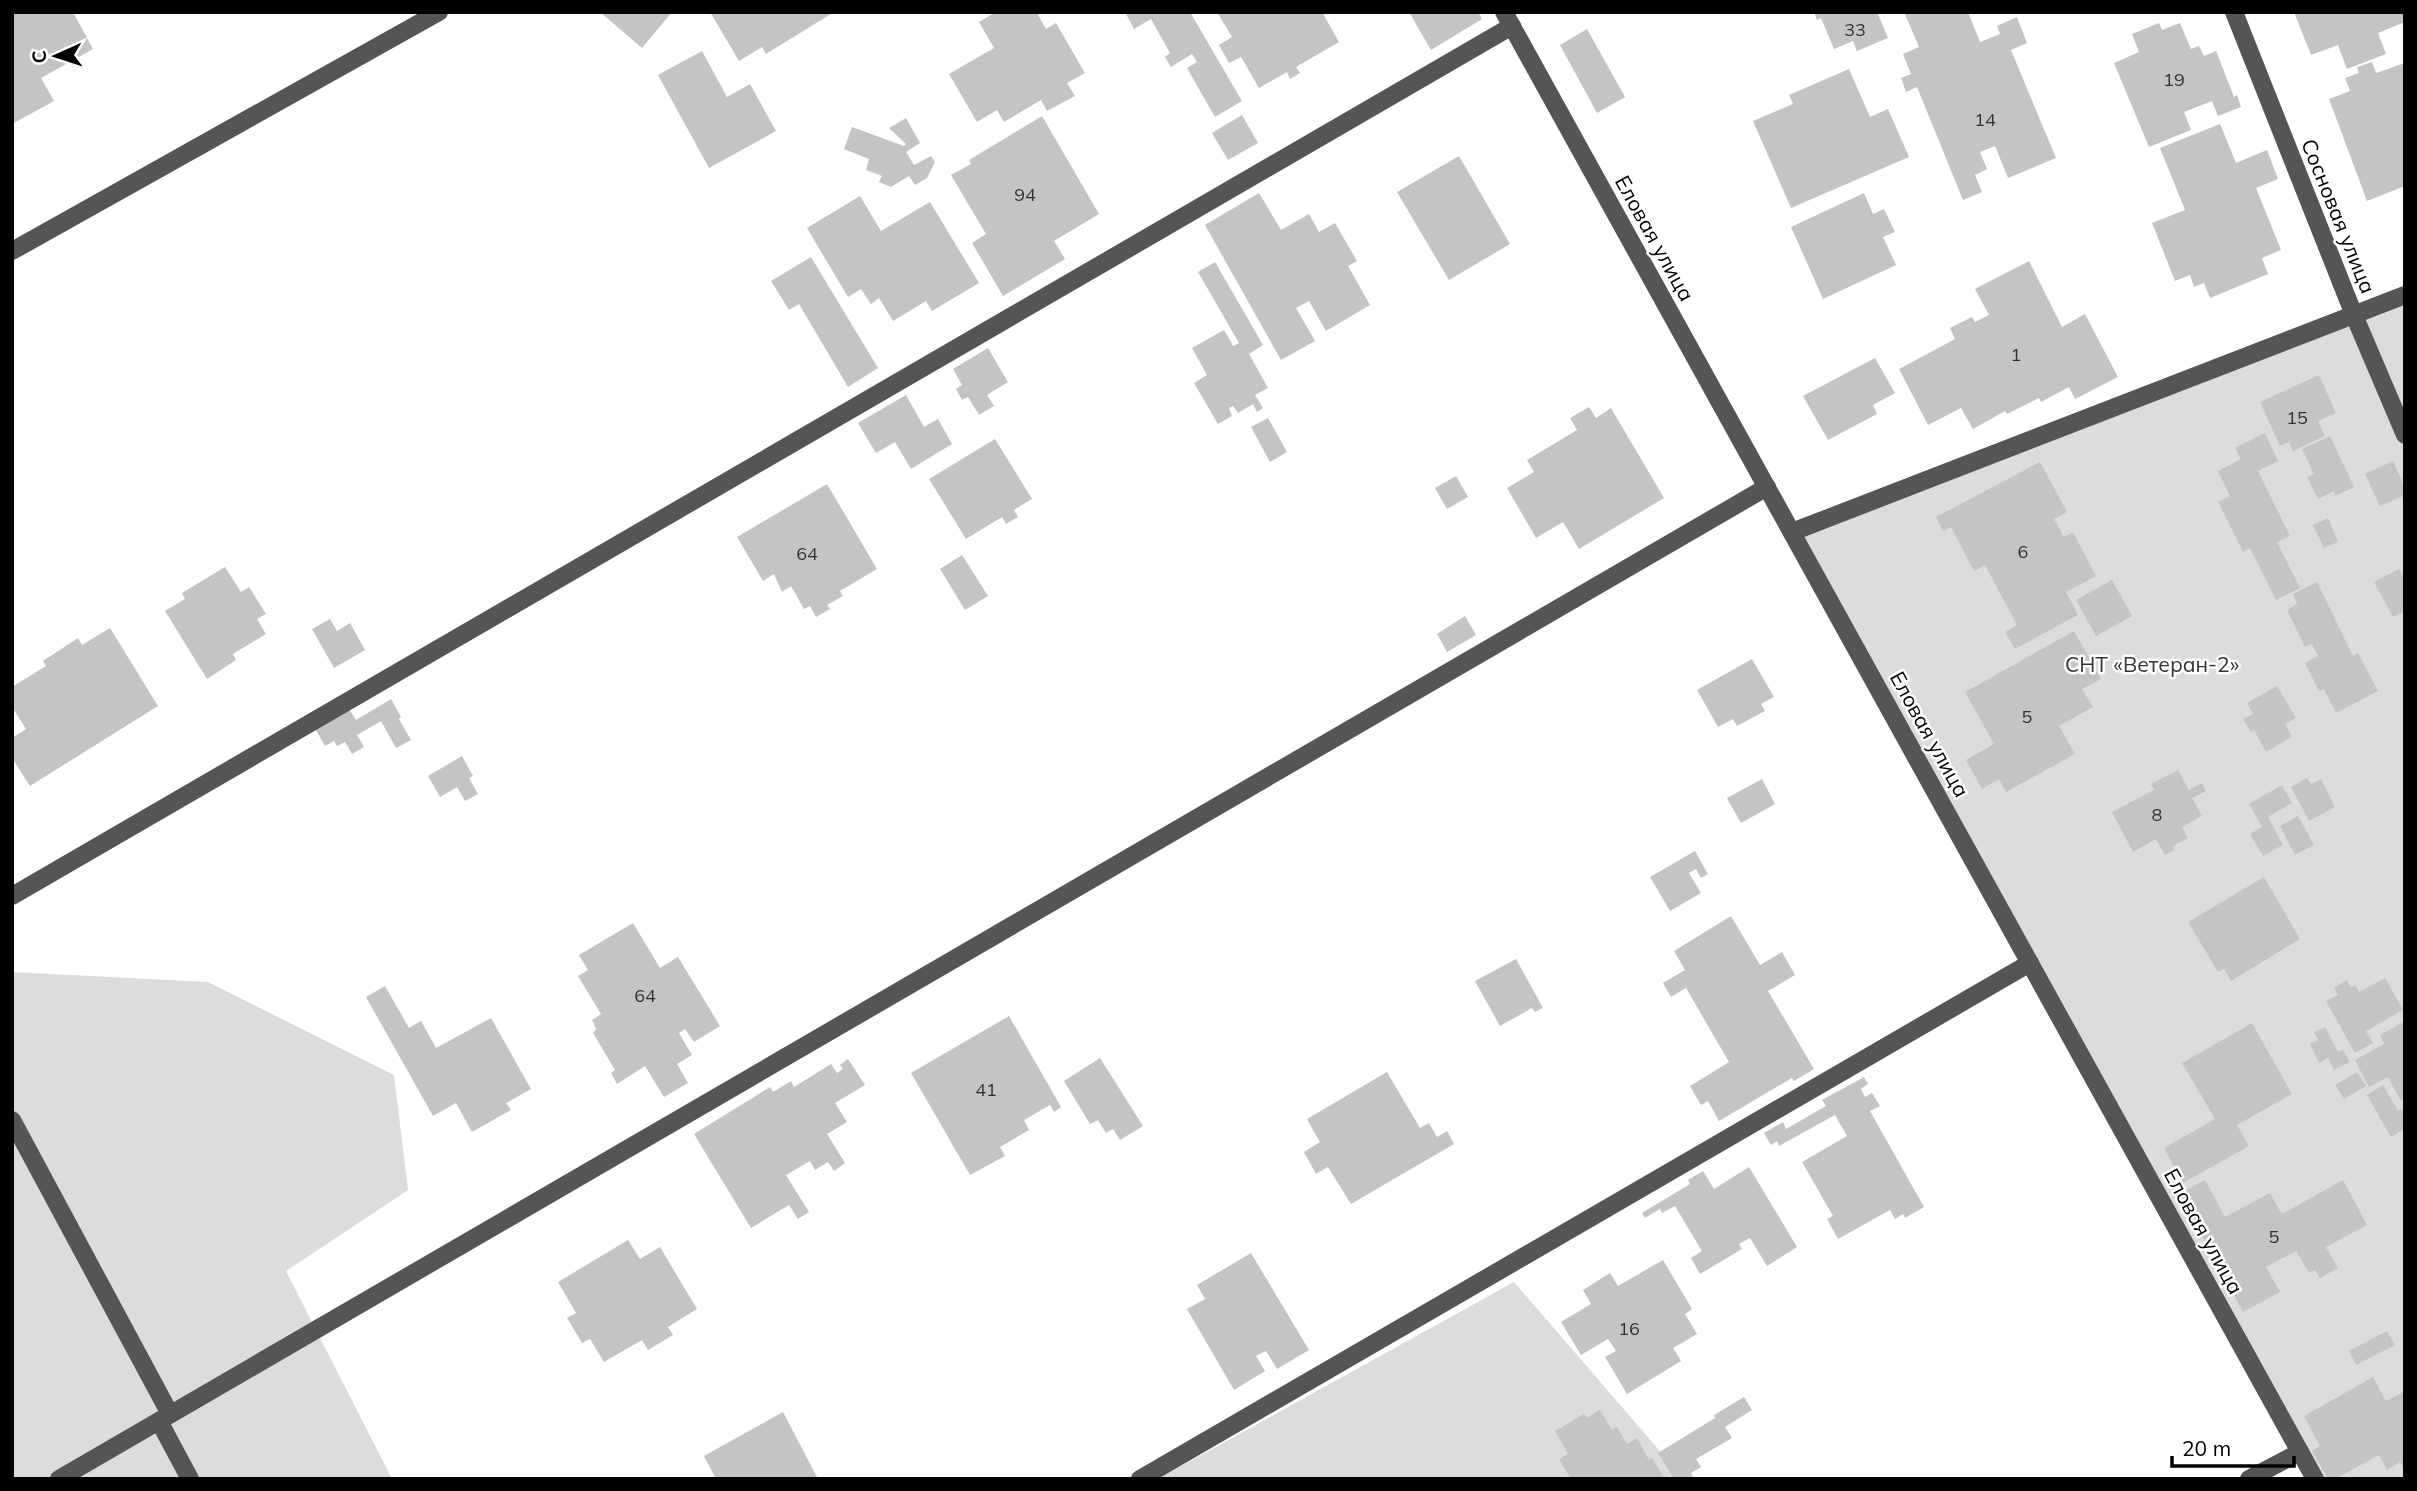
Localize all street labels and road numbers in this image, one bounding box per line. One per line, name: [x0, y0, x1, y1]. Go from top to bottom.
street label: Сосновая улица: [2296, 135, 2382, 297]
street label: Еловая улица: [1610, 171, 1700, 305]
street label: Еловая улица: [1885, 667, 1975, 801]
street label: Еловая улица: [2159, 1164, 2249, 1298]

